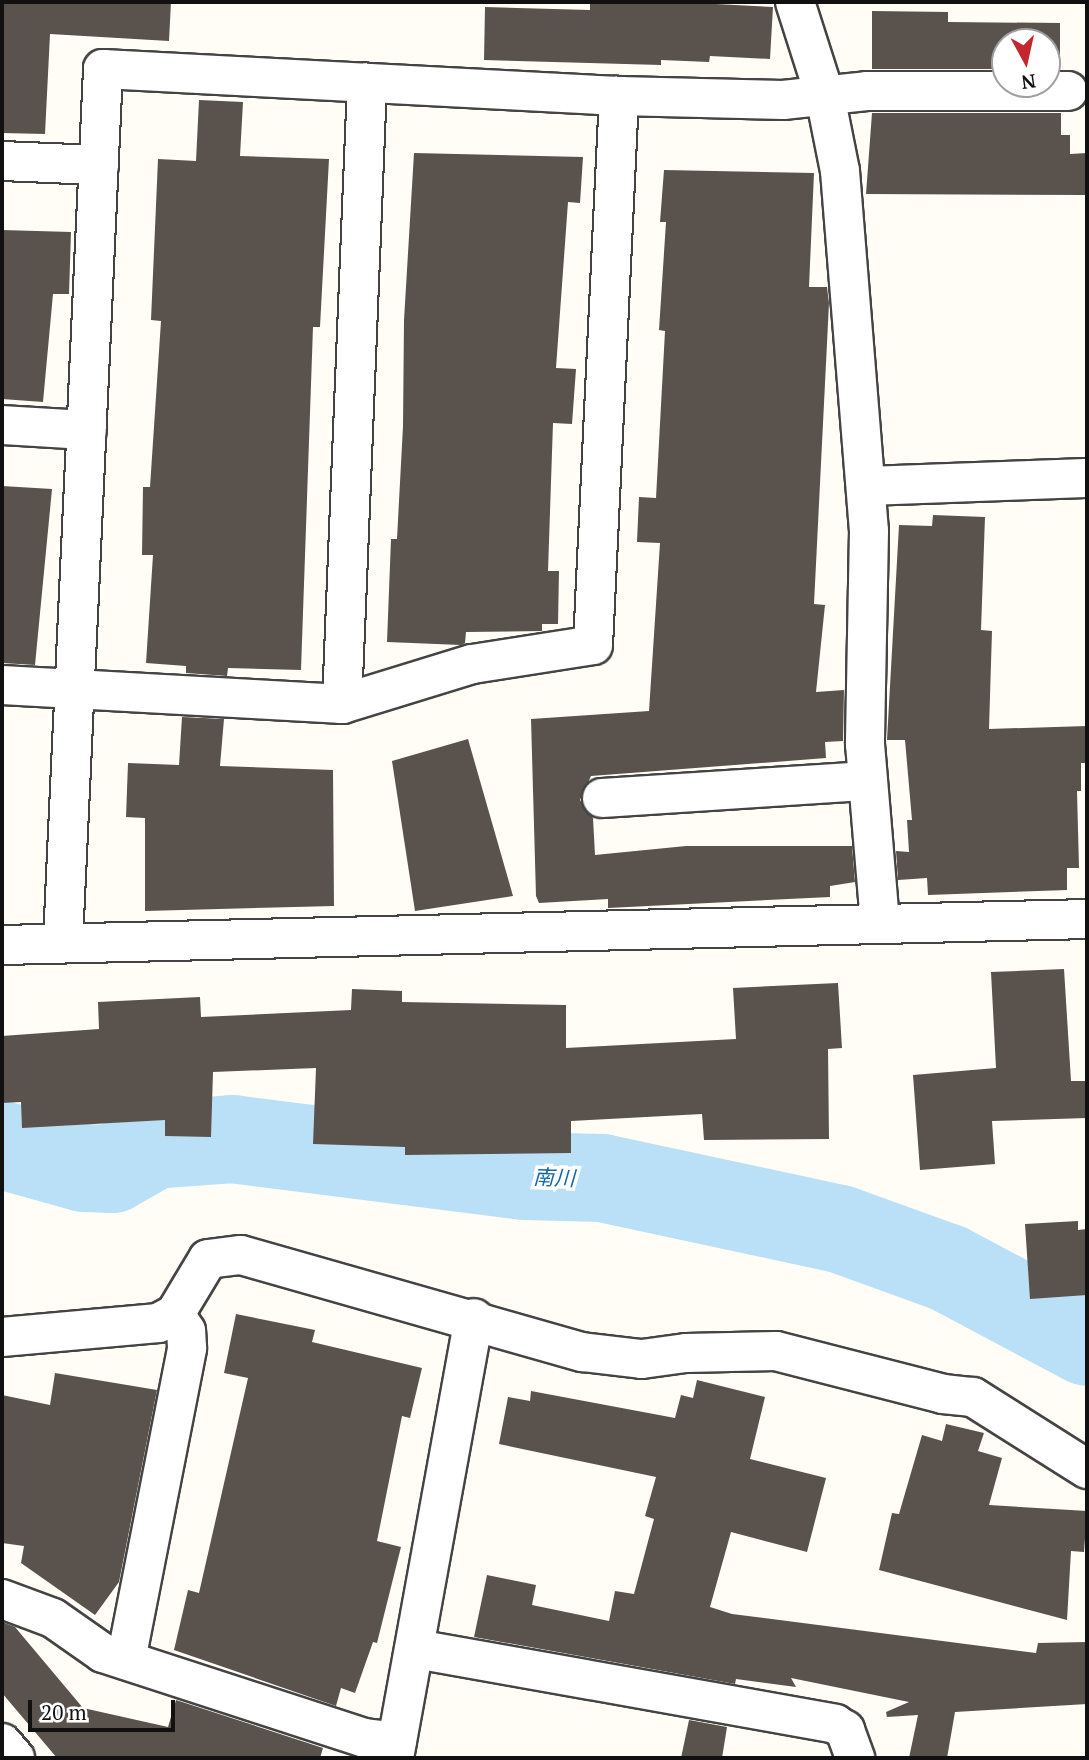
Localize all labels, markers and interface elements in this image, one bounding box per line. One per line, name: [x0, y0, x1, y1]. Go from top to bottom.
north arrow: [991, 28, 1061, 98]
text: N: [1020, 69, 1038, 96]
water label: 南川: [533, 1164, 575, 1190]
scale bar: [32, 1686, 178, 1730]
text: 20 m: [41, 1698, 87, 1726]

